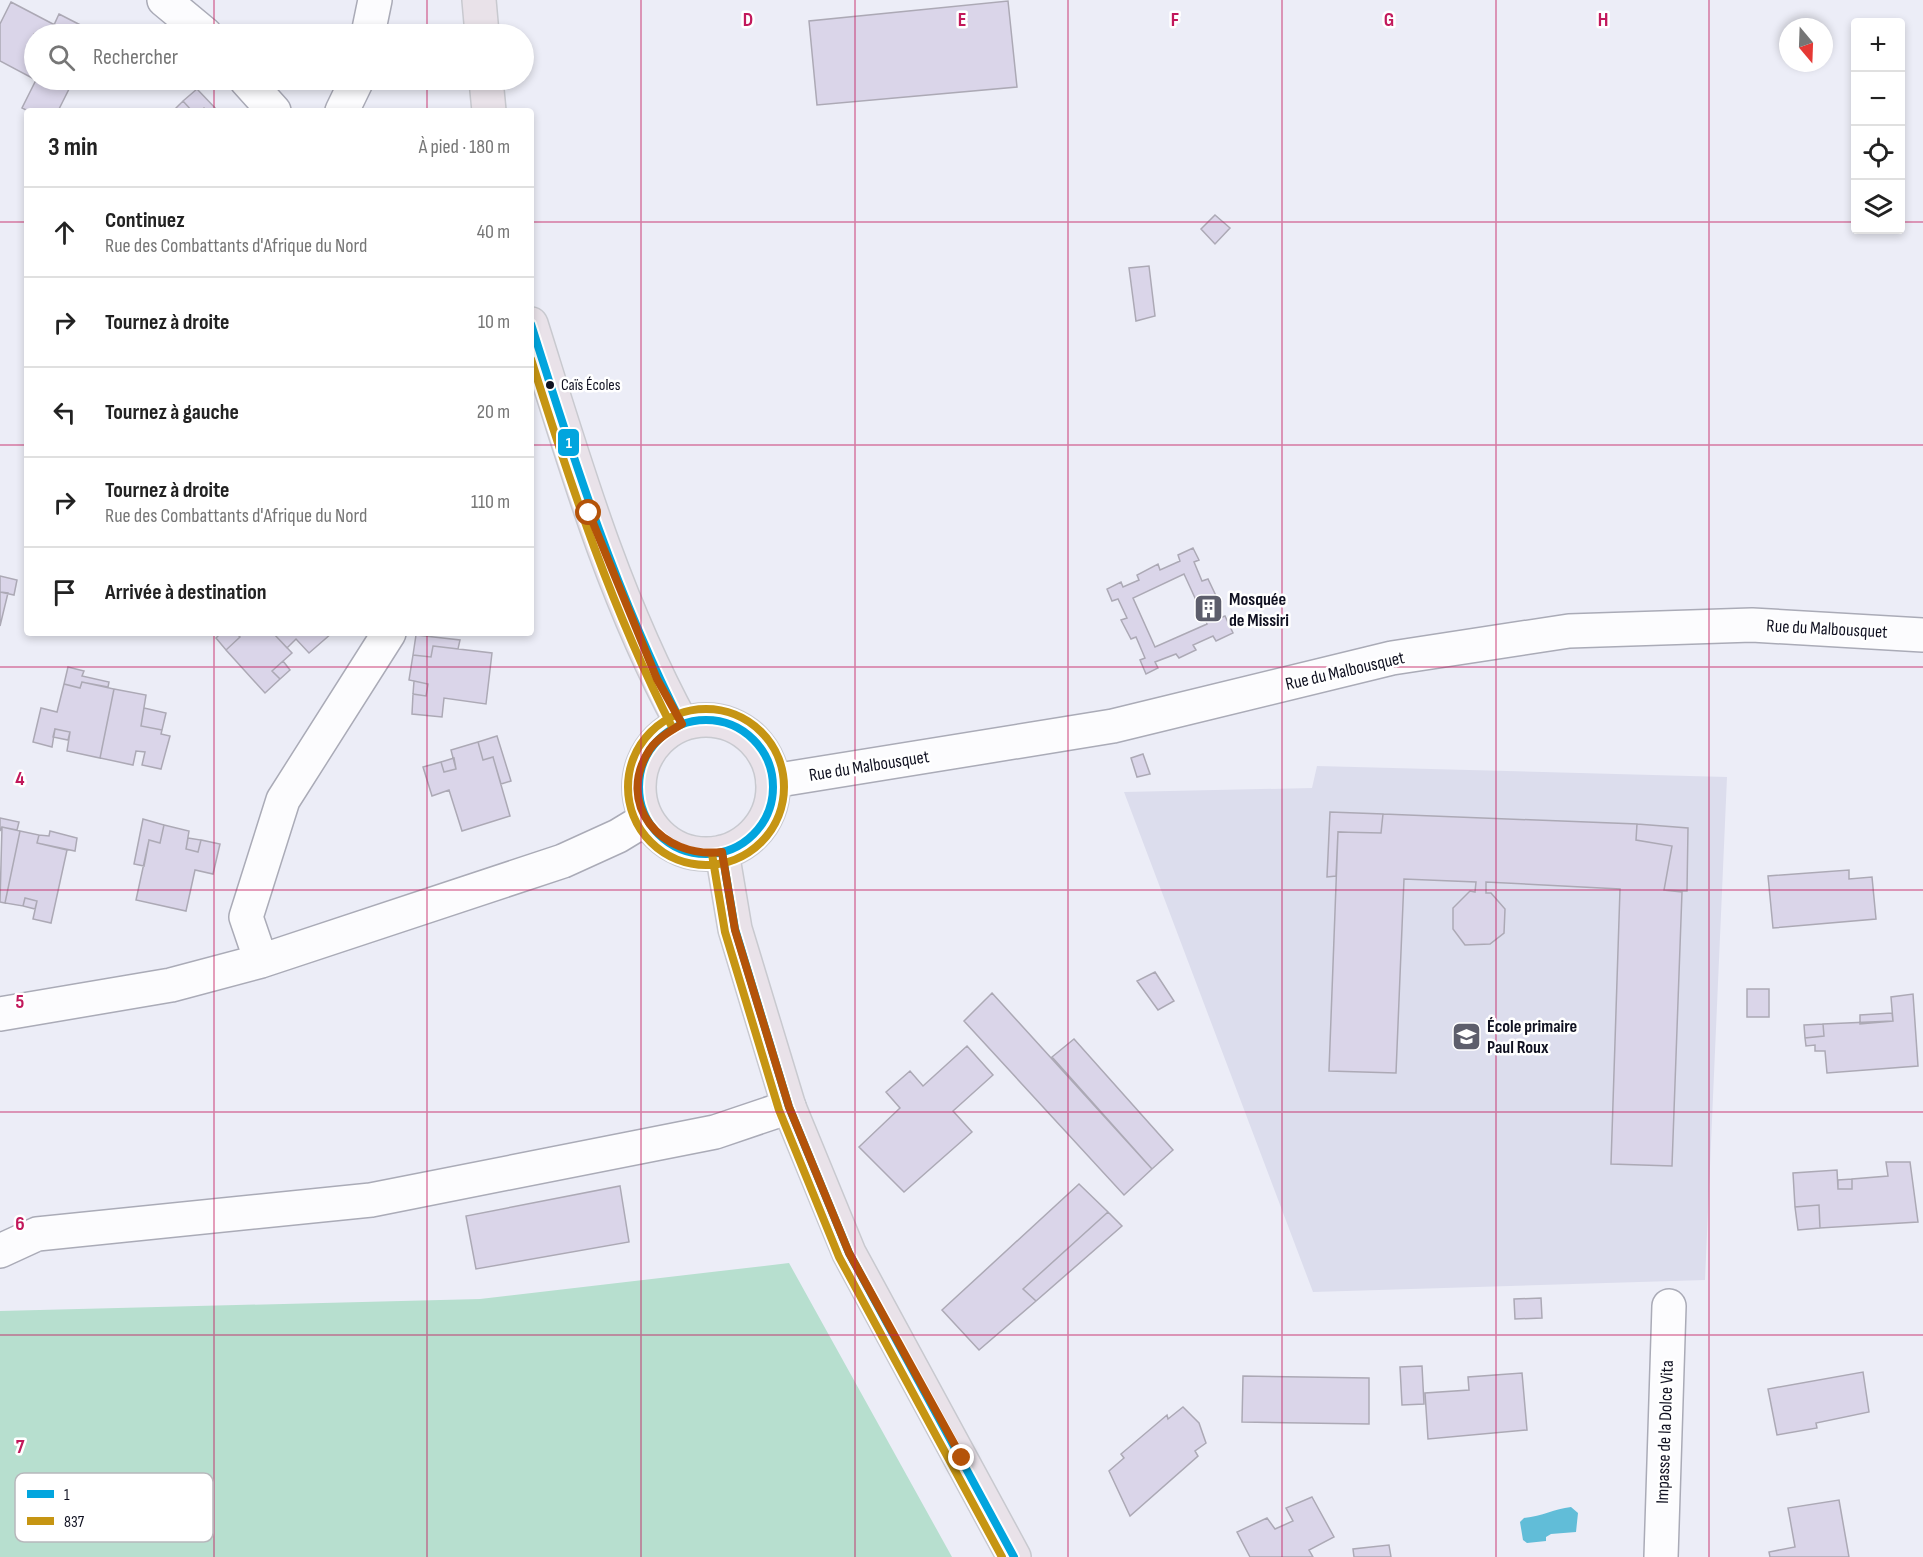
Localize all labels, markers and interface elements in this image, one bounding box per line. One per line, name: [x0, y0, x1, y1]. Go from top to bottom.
text: D: [743, 8, 753, 32]
text: E: [958, 8, 966, 32]
text: F: [1171, 8, 1179, 32]
text: G: [1384, 8, 1394, 32]
text: H: [1598, 8, 1608, 32]
north arrow: [1779, 18, 1833, 72]
map controls: [1851, 18, 1905, 234]
button: +: [1851, 18, 1905, 72]
search box: [24, 24, 534, 90]
icon: search: [45, 41, 78, 74]
text: Rechercher: [93, 44, 178, 71]
button: −: [1851, 72, 1905, 126]
button: locate: [1851, 126, 1905, 180]
text: 3 min: [48, 132, 98, 163]
text: À pied · 180 m: [419, 135, 510, 159]
button: layers: [1851, 180, 1905, 234]
text: Continuez: [105, 207, 185, 234]
icon: ahead: [48, 216, 81, 249]
text: 40 m: [477, 220, 510, 244]
text: Rue des Combattants d'Afrique du Nord: [105, 234, 367, 258]
icon: right: [48, 306, 81, 339]
text: Tournez à droite: [105, 309, 230, 336]
text: 10 m: [478, 310, 510, 334]
place label: Caïs Écoles: [561, 376, 621, 395]
marker: Caïs Écoles: [544, 379, 556, 391]
icon: left: [48, 396, 81, 429]
text: Tournez à gauche: [105, 399, 239, 426]
text: 20 m: [477, 400, 510, 424]
line badge: 1: [557, 428, 580, 457]
text: 1: [566, 434, 573, 453]
text: Tournez à droite: [105, 477, 230, 504]
icon: right: [48, 486, 81, 519]
text: 110 m: [471, 490, 510, 514]
route start: [575, 499, 601, 525]
text: Rue des Combattants d'Afrique du Nord: [105, 504, 367, 528]
icon: arrive: [48, 576, 81, 609]
text: Arrivée à destination: [105, 579, 267, 606]
place label: Mosquée de Missiri: [1229, 589, 1289, 631]
building icon: Mosquée de Missiri: [1192, 593, 1224, 625]
street label: Rue du Malbousquet: [1766, 615, 1889, 643]
street label: Rue du Malbousquet: [1283, 647, 1407, 695]
street label: Rue du Malbousquet: [807, 746, 931, 786]
text: 4: [15, 767, 25, 791]
text: 5: [16, 990, 25, 1014]
place label: École primaire Paul Roux: [1487, 1016, 1577, 1058]
school or university icon: École primaire Paul Roux: [1450, 1020, 1482, 1052]
text: 6: [15, 1212, 25, 1236]
street label: Impasse de la Dolce Vita: [1652, 1360, 1678, 1504]
text: 7: [16, 1435, 25, 1459]
route end: [948, 1444, 974, 1470]
legend: [15, 1473, 213, 1542]
text: 1: [64, 1486, 70, 1505]
text: 837: [64, 1513, 85, 1532]

